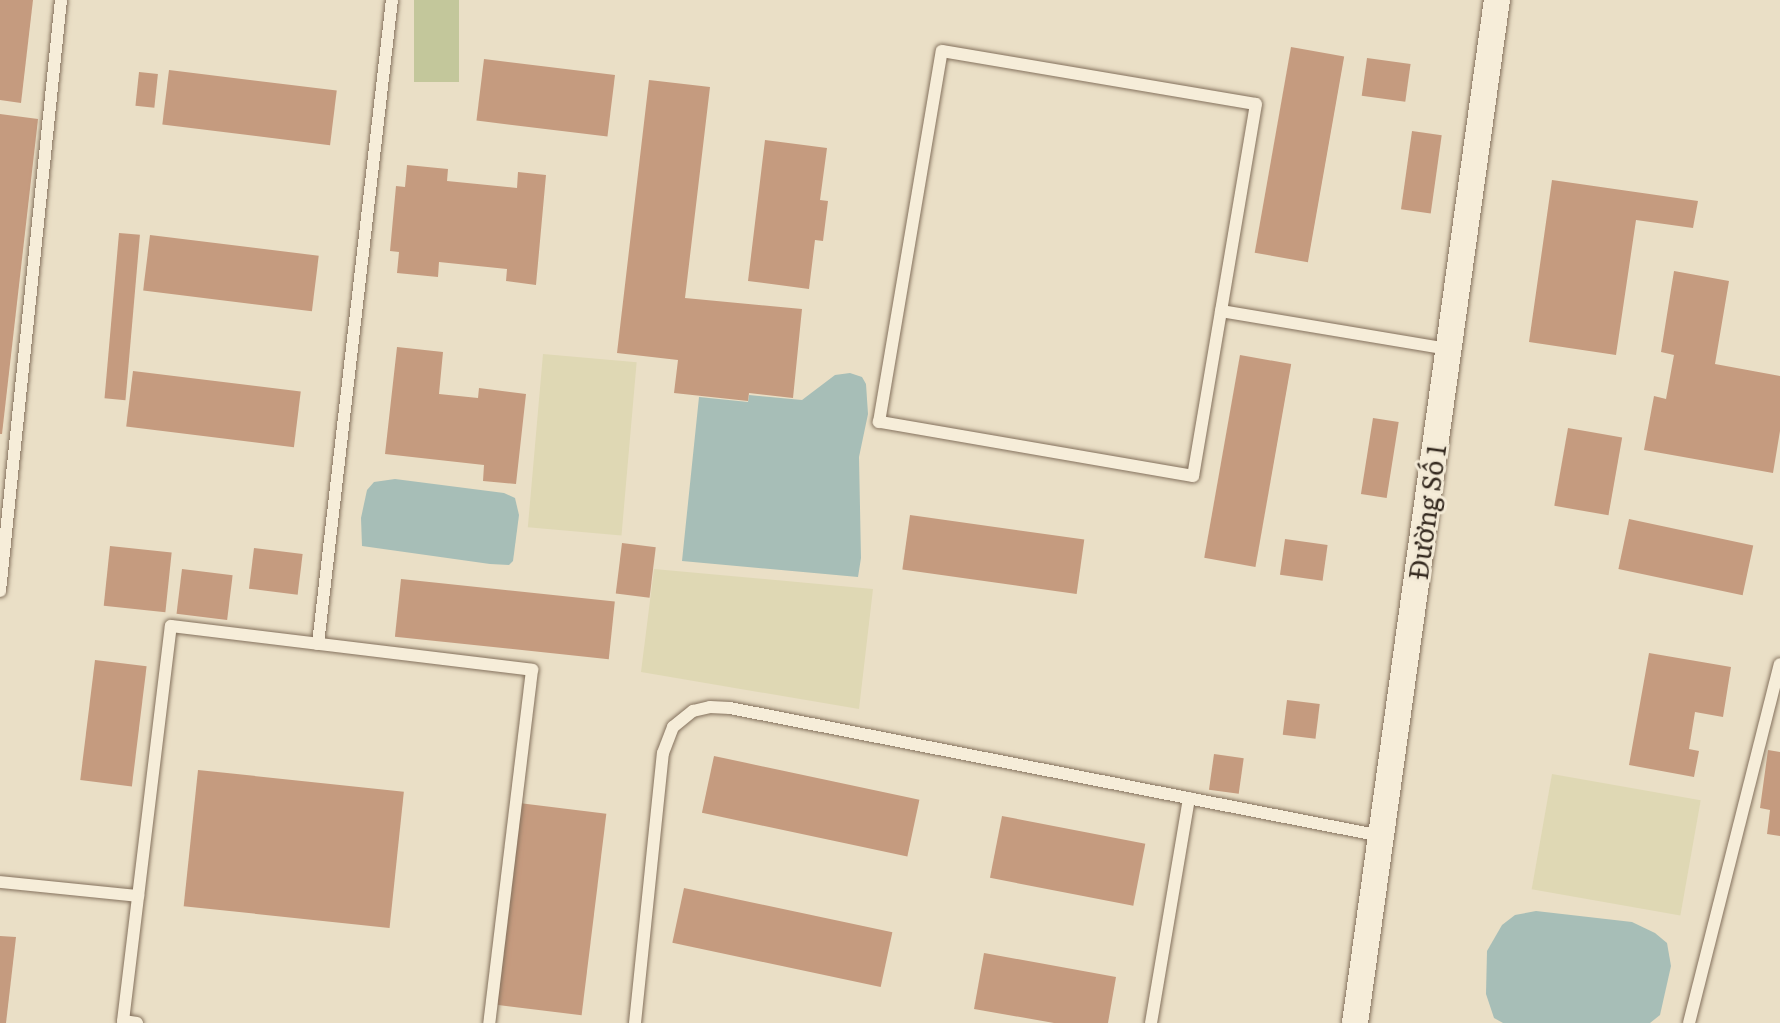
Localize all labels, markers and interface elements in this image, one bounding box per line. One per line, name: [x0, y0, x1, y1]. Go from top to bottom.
street label: Đường Số 1: [1401, 442, 1451, 582]

